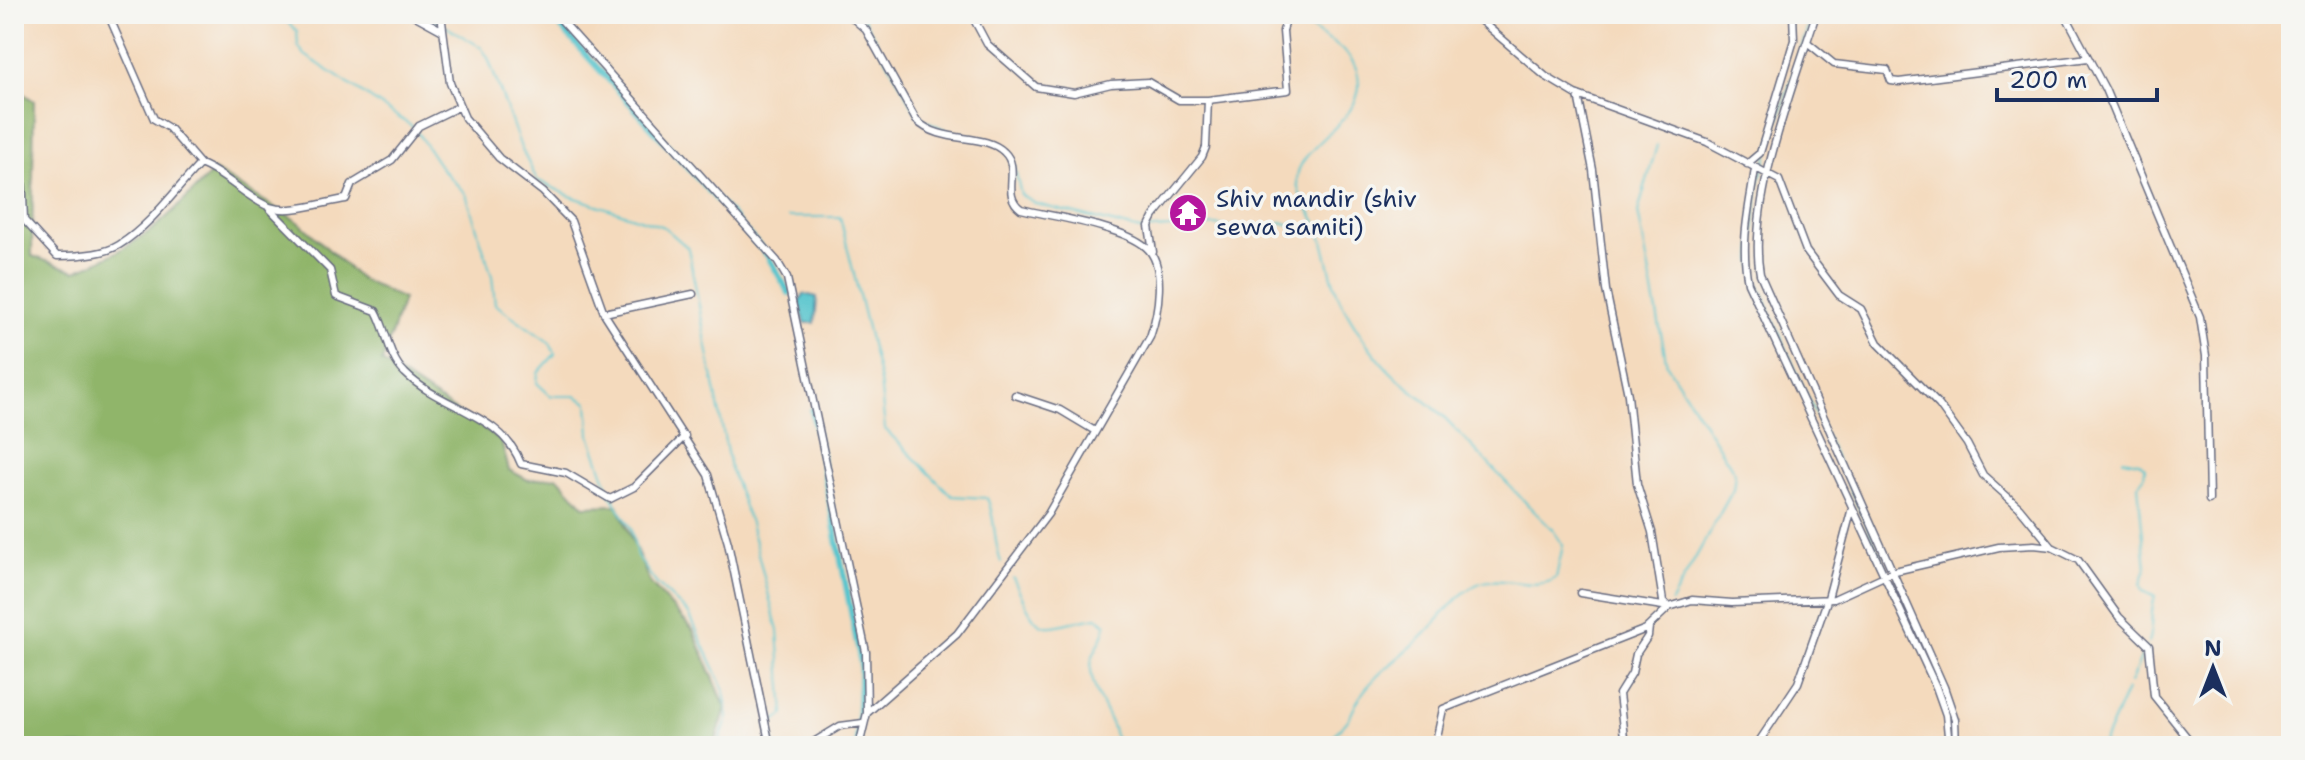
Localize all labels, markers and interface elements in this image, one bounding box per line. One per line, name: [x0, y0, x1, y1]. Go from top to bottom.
scale bar: [1997, 52, 2157, 102]
text: 200 m: [2009, 64, 2087, 96]
place label: Shiv mandir (shiv sewa samiti): [1216, 183, 1417, 243]
temple icon: Shiv mandir (shiv sewa samiti): [1167, 192, 1209, 234]
north arrow: [2173, 628, 2253, 708]
text: N: [2204, 634, 2222, 663]

